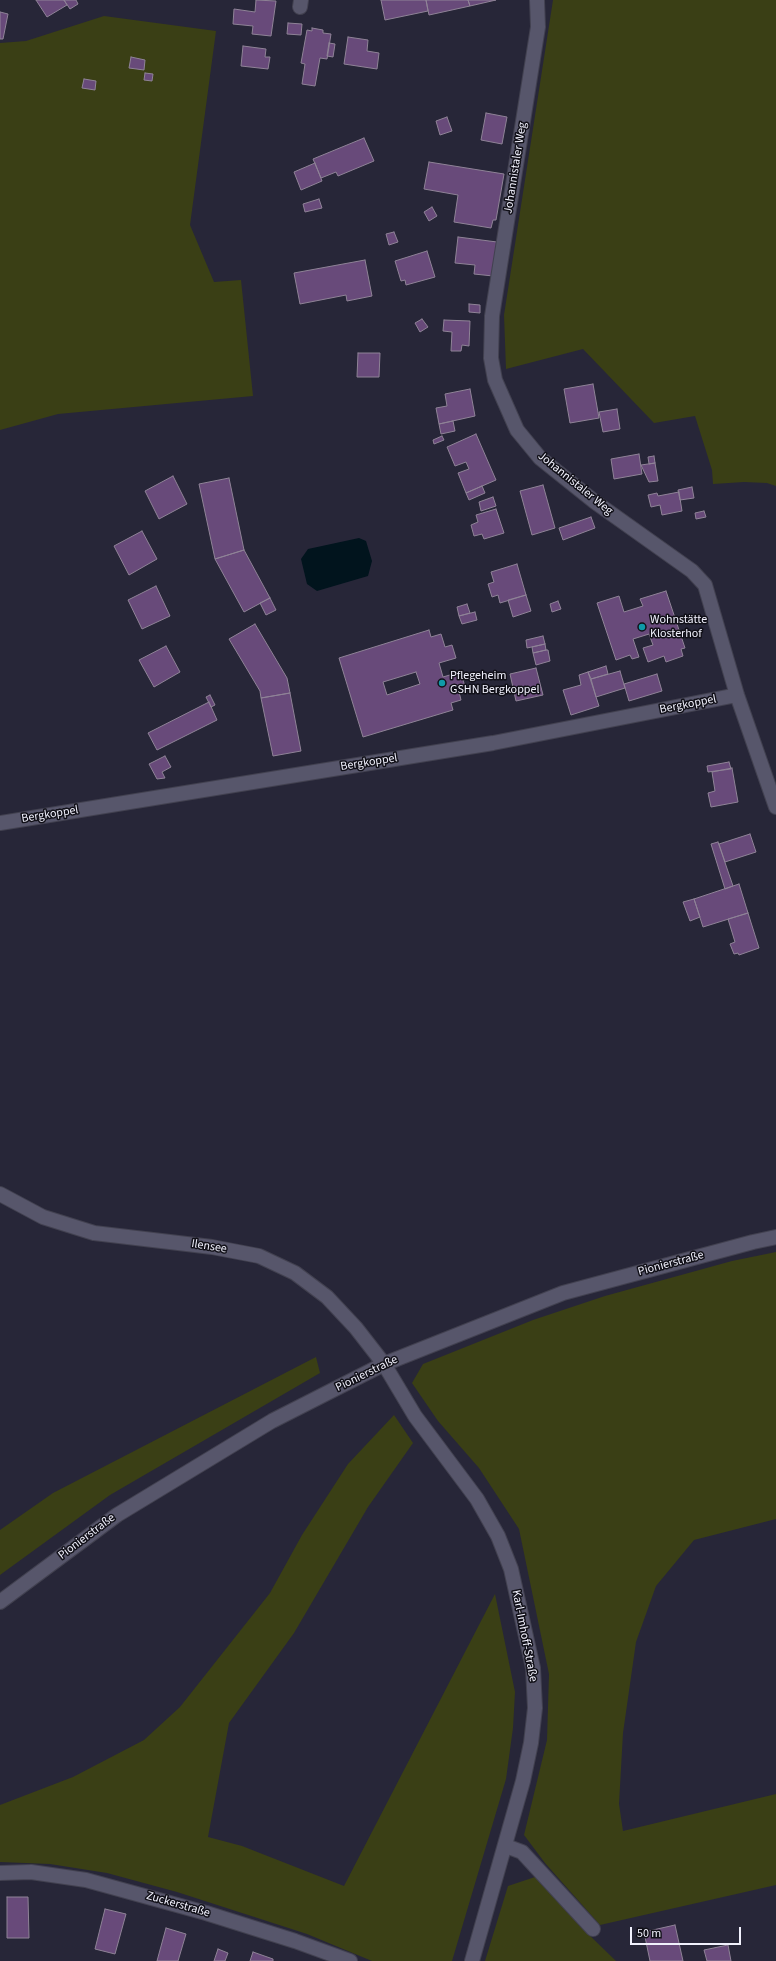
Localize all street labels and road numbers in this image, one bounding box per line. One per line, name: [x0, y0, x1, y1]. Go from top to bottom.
street label: Johannistaler Weg: [502, 121, 530, 215]
street label: Johannistaler Weg: [535, 449, 615, 519]
street label: Bergkoppel: [658, 692, 718, 718]
street label: Bergkoppel: [339, 751, 399, 775]
street label: Bergkoppel: [20, 803, 80, 827]
street label: Ilensee: [190, 1237, 228, 1257]
street label: Pionierstraße: [637, 1248, 705, 1280]
street label: Pionierstraße: [334, 1353, 400, 1395]
street label: Pionierstraße: [56, 1511, 118, 1563]
street label: Karl-Imhoff-Straße: [508, 1589, 540, 1683]
street label: Zuckerstraße: [144, 1889, 212, 1921]

